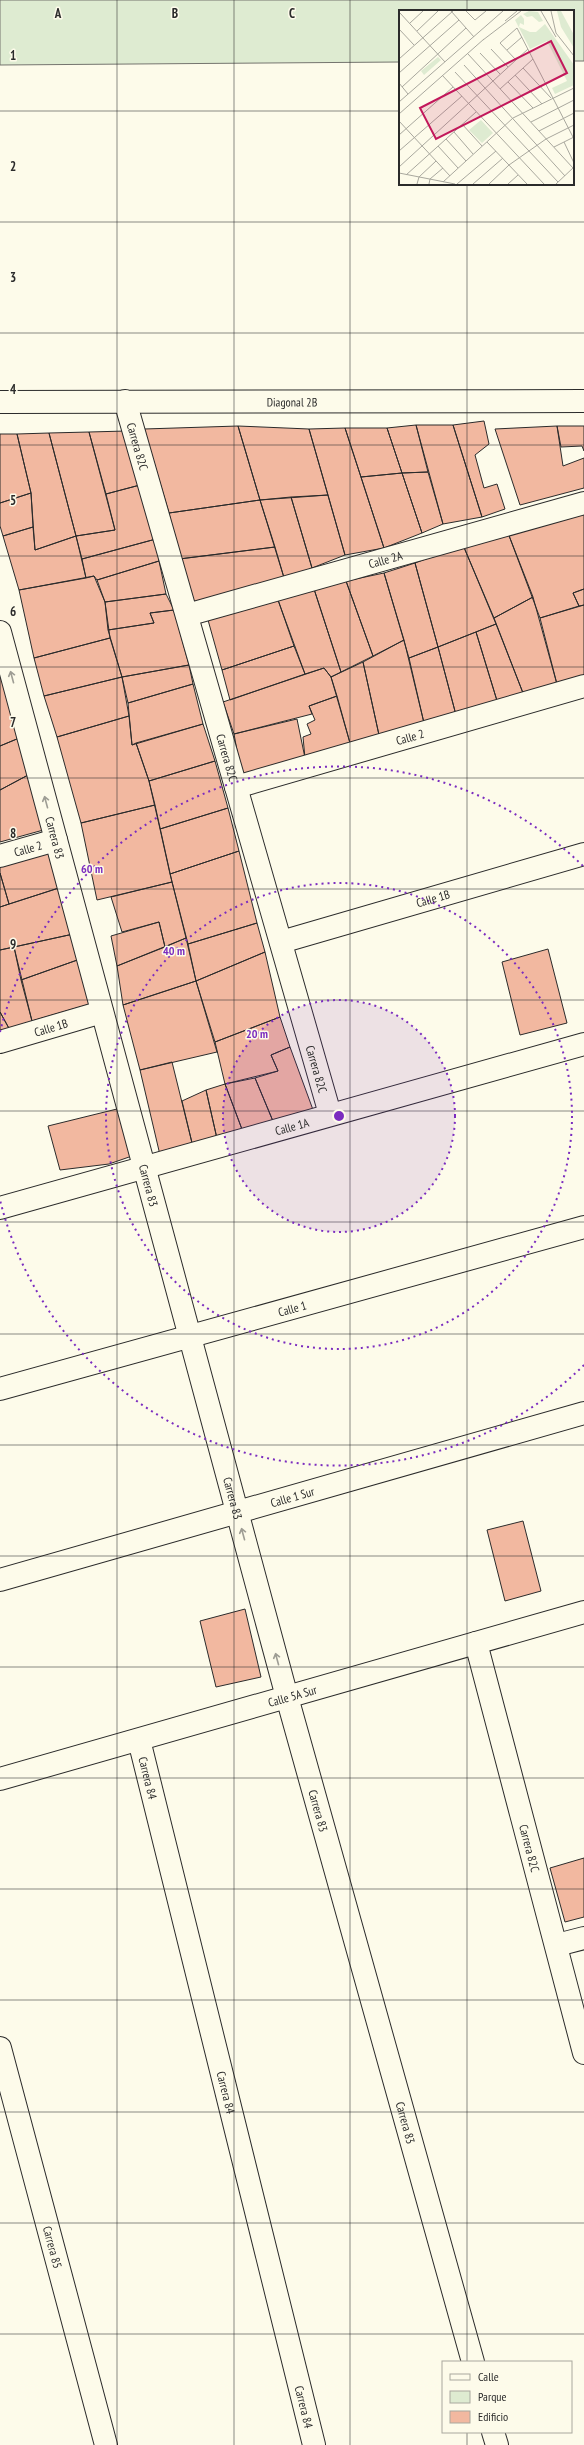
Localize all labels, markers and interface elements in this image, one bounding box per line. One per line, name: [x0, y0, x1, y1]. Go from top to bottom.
text: A: [54, 5, 62, 22]
text: B: [172, 5, 178, 22]
text: C: [289, 5, 295, 22]
inset map: [399, 10, 574, 185]
text: 1: [10, 47, 16, 64]
text: 2: [10, 158, 16, 175]
text: 3: [10, 269, 16, 286]
text: 4: [10, 381, 17, 398]
street label: Diagonal 2B: [267, 394, 318, 409]
street label: Carrera 82C: [124, 421, 152, 472]
text: 5: [10, 492, 16, 509]
street label: Calle 2A: [367, 547, 404, 571]
text: 6: [10, 603, 16, 620]
one-way arrow: [8, 671, 15, 684]
text: 7: [10, 714, 16, 731]
street label: Calle 2: [394, 725, 426, 748]
street label: Carrera 82C: [214, 732, 242, 784]
one-way arrow: [42, 796, 49, 809]
street label: Carrera 83: [43, 815, 68, 860]
text: 8: [10, 825, 16, 842]
street label: Calle 2: [12, 837, 44, 859]
text: 60 m: [81, 861, 103, 876]
street label: Calle 1B: [414, 886, 452, 910]
text: 9: [10, 936, 16, 953]
text: 40 m: [163, 943, 185, 958]
street label: Calle 1B: [32, 1015, 70, 1039]
text: 20 m: [246, 1026, 268, 1041]
street label: Carrera 82C: [303, 1043, 331, 1095]
centre of rings: [332, 1109, 346, 1123]
street label: Calle 1A: [273, 1114, 311, 1138]
street label: Carrera 83: [136, 1162, 162, 1208]
street label: Calle 1: [276, 1297, 308, 1319]
street label: Carrera 83: [221, 1475, 246, 1521]
street label: Calle 1 Sur: [269, 1483, 317, 1510]
one-way arrow: [239, 1528, 246, 1541]
one-way arrow: [273, 1653, 280, 1666]
street label: Calle 5A Sur: [266, 1681, 319, 1710]
street label: Carrera 84: [136, 1755, 161, 1801]
street label: Carrera 83: [306, 1788, 332, 1833]
street label: Carrera 82C: [517, 1823, 544, 1874]
street label: Carrera 84: [214, 2070, 239, 2116]
street label: Carrera 83: [393, 2100, 419, 2145]
street label: Carrera 85: [40, 2224, 66, 2270]
legend: [442, 2361, 572, 2433]
text: Calle: [478, 2369, 499, 2384]
street label: Carrera 84: [292, 2384, 317, 2430]
text: Parque: [478, 2389, 507, 2404]
text: Edificio: [478, 2409, 508, 2424]

